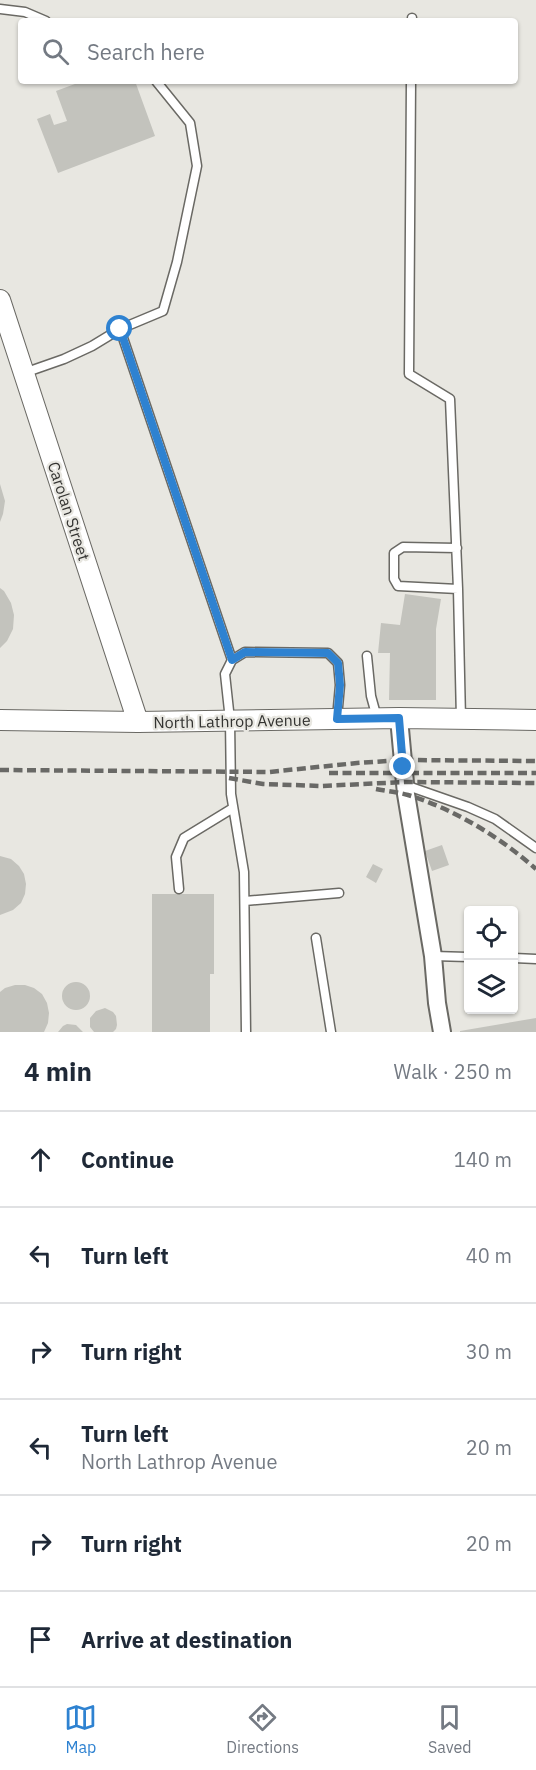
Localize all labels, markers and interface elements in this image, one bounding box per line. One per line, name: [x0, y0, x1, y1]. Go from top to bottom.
search box: [18, 18, 518, 84]
icon: search: [39, 35, 72, 68]
text: Search here: [87, 37, 205, 66]
route start: [106, 315, 132, 341]
street label: Carolan Street: [44, 459, 94, 563]
street label: North Lathrop Avenue: [153, 710, 311, 732]
route end: [389, 753, 415, 779]
map controls: [464, 906, 518, 1014]
button: locate: [464, 906, 518, 960]
button: layers: [464, 960, 518, 1014]
text: 4 min: [24, 1054, 92, 1088]
text: Walk · 250 m: [394, 1058, 512, 1085]
icon: ahead: [24, 1143, 57, 1176]
text: Continue: [81, 1145, 174, 1174]
text: 140 m: [454, 1146, 512, 1173]
icon: left: [24, 1239, 57, 1272]
text: Turn left: [81, 1241, 169, 1270]
text: 40 m: [466, 1242, 512, 1269]
icon: right: [24, 1335, 57, 1368]
text: Turn right: [81, 1337, 182, 1366]
text: 30 m: [466, 1338, 512, 1365]
text: Turn left: [81, 1419, 169, 1448]
icon: left: [24, 1431, 57, 1464]
text: 20 m: [466, 1434, 512, 1461]
text: North Lathrop Avenue: [81, 1448, 277, 1475]
icon: right: [24, 1527, 57, 1560]
text: Turn right: [81, 1529, 182, 1558]
text: 20 m: [466, 1530, 512, 1557]
icon: arrive: [24, 1623, 57, 1656]
text: Arrive at destination: [81, 1625, 292, 1654]
tab: Map: [64, 1701, 97, 1757]
tab: Directions: [226, 1701, 299, 1757]
tab: Saved: [428, 1701, 472, 1757]

